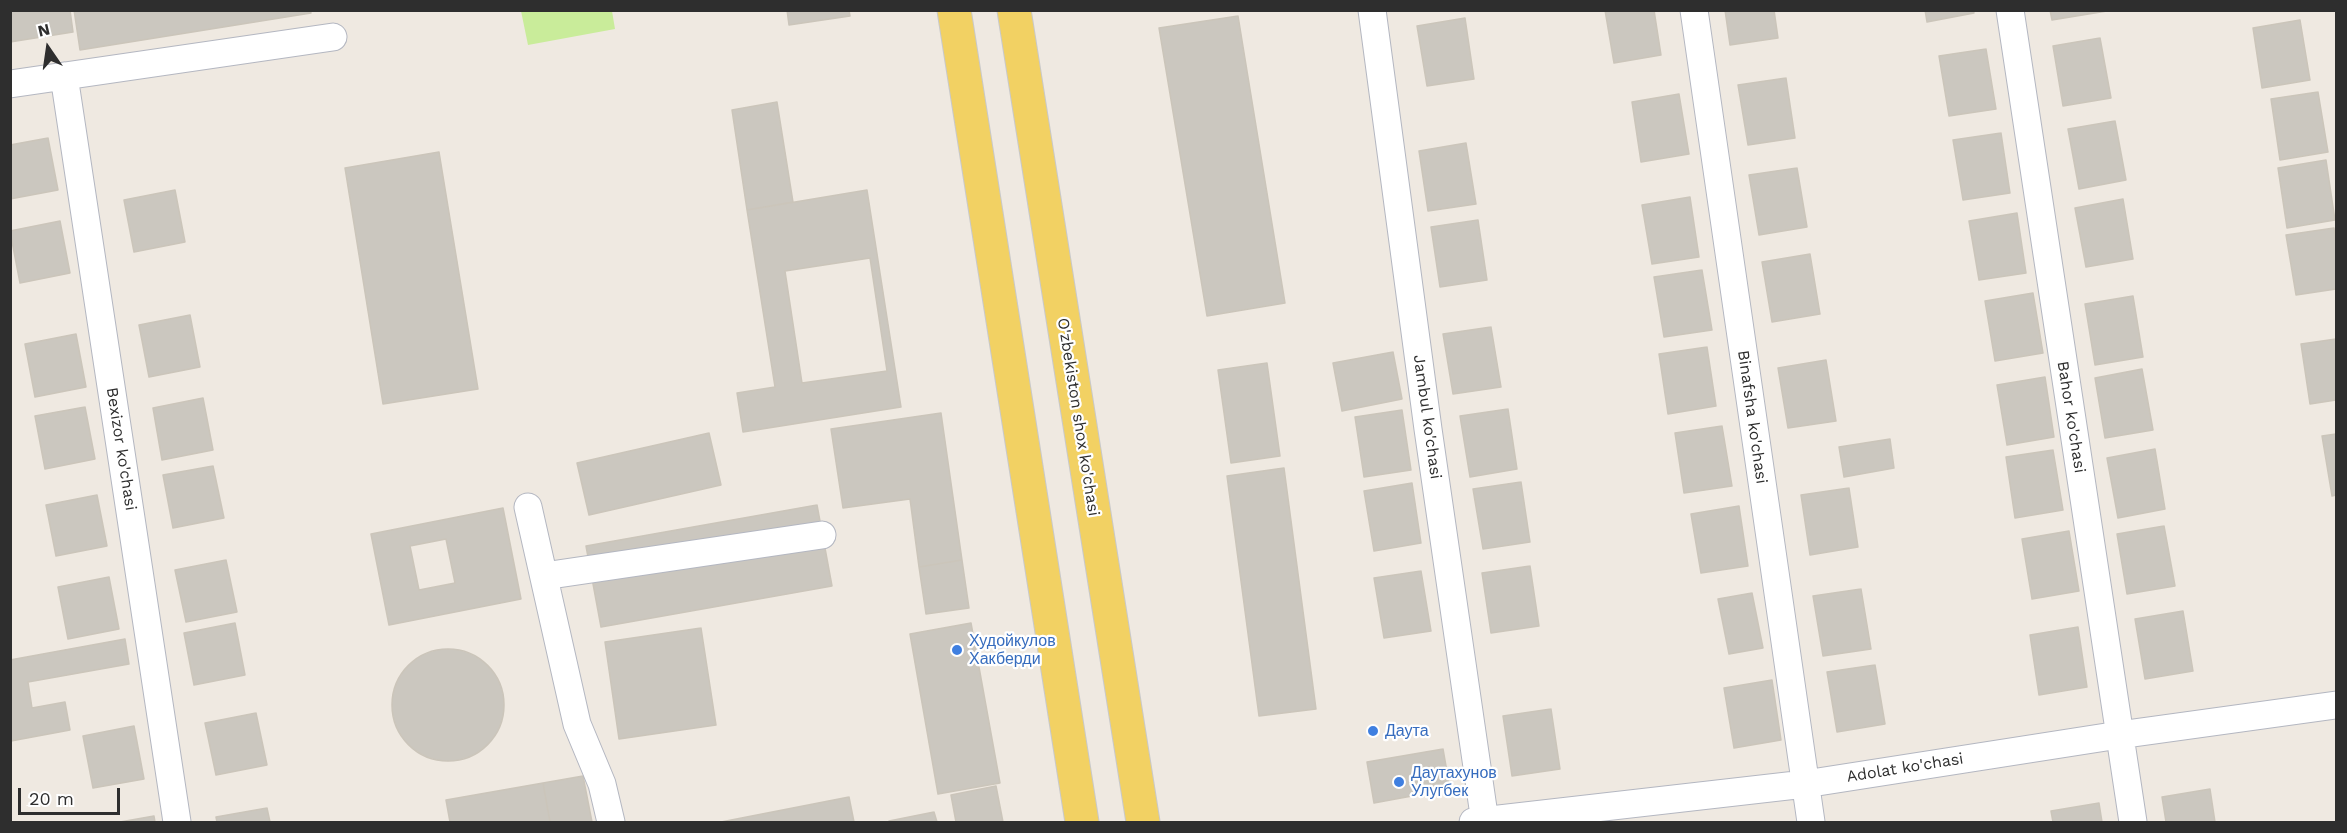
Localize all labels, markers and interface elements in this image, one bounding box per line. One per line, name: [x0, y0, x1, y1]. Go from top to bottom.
north arrow: [18, 18, 78, 78]
text: N: [36, 19, 52, 41]
street label: O'zbekiston shox ko'chasi: [1053, 316, 1103, 518]
street label: Binafsha ko'chasi: [1733, 349, 1771, 485]
street label: Jambul ko'chasi: [1409, 354, 1445, 480]
street label: Bahor ko'chasi: [2053, 360, 2089, 474]
street label: Bexizor ko'chasi: [102, 386, 140, 512]
place label: Худойкулов Хакберди: [969, 631, 1056, 669]
marker: Худойкулов Хакберди: [950, 643, 964, 657]
place label: Даута: [1385, 721, 1429, 741]
marker: Даута: [1366, 724, 1380, 738]
street label: Adolat ko'chasi: [1845, 749, 1965, 787]
place label: Даутахунов Улугбек: [1411, 763, 1497, 801]
marker: Даутахунов Улугбек: [1392, 775, 1406, 789]
scale bar: [21, 776, 123, 814]
text: 20 m: [29, 788, 74, 809]

